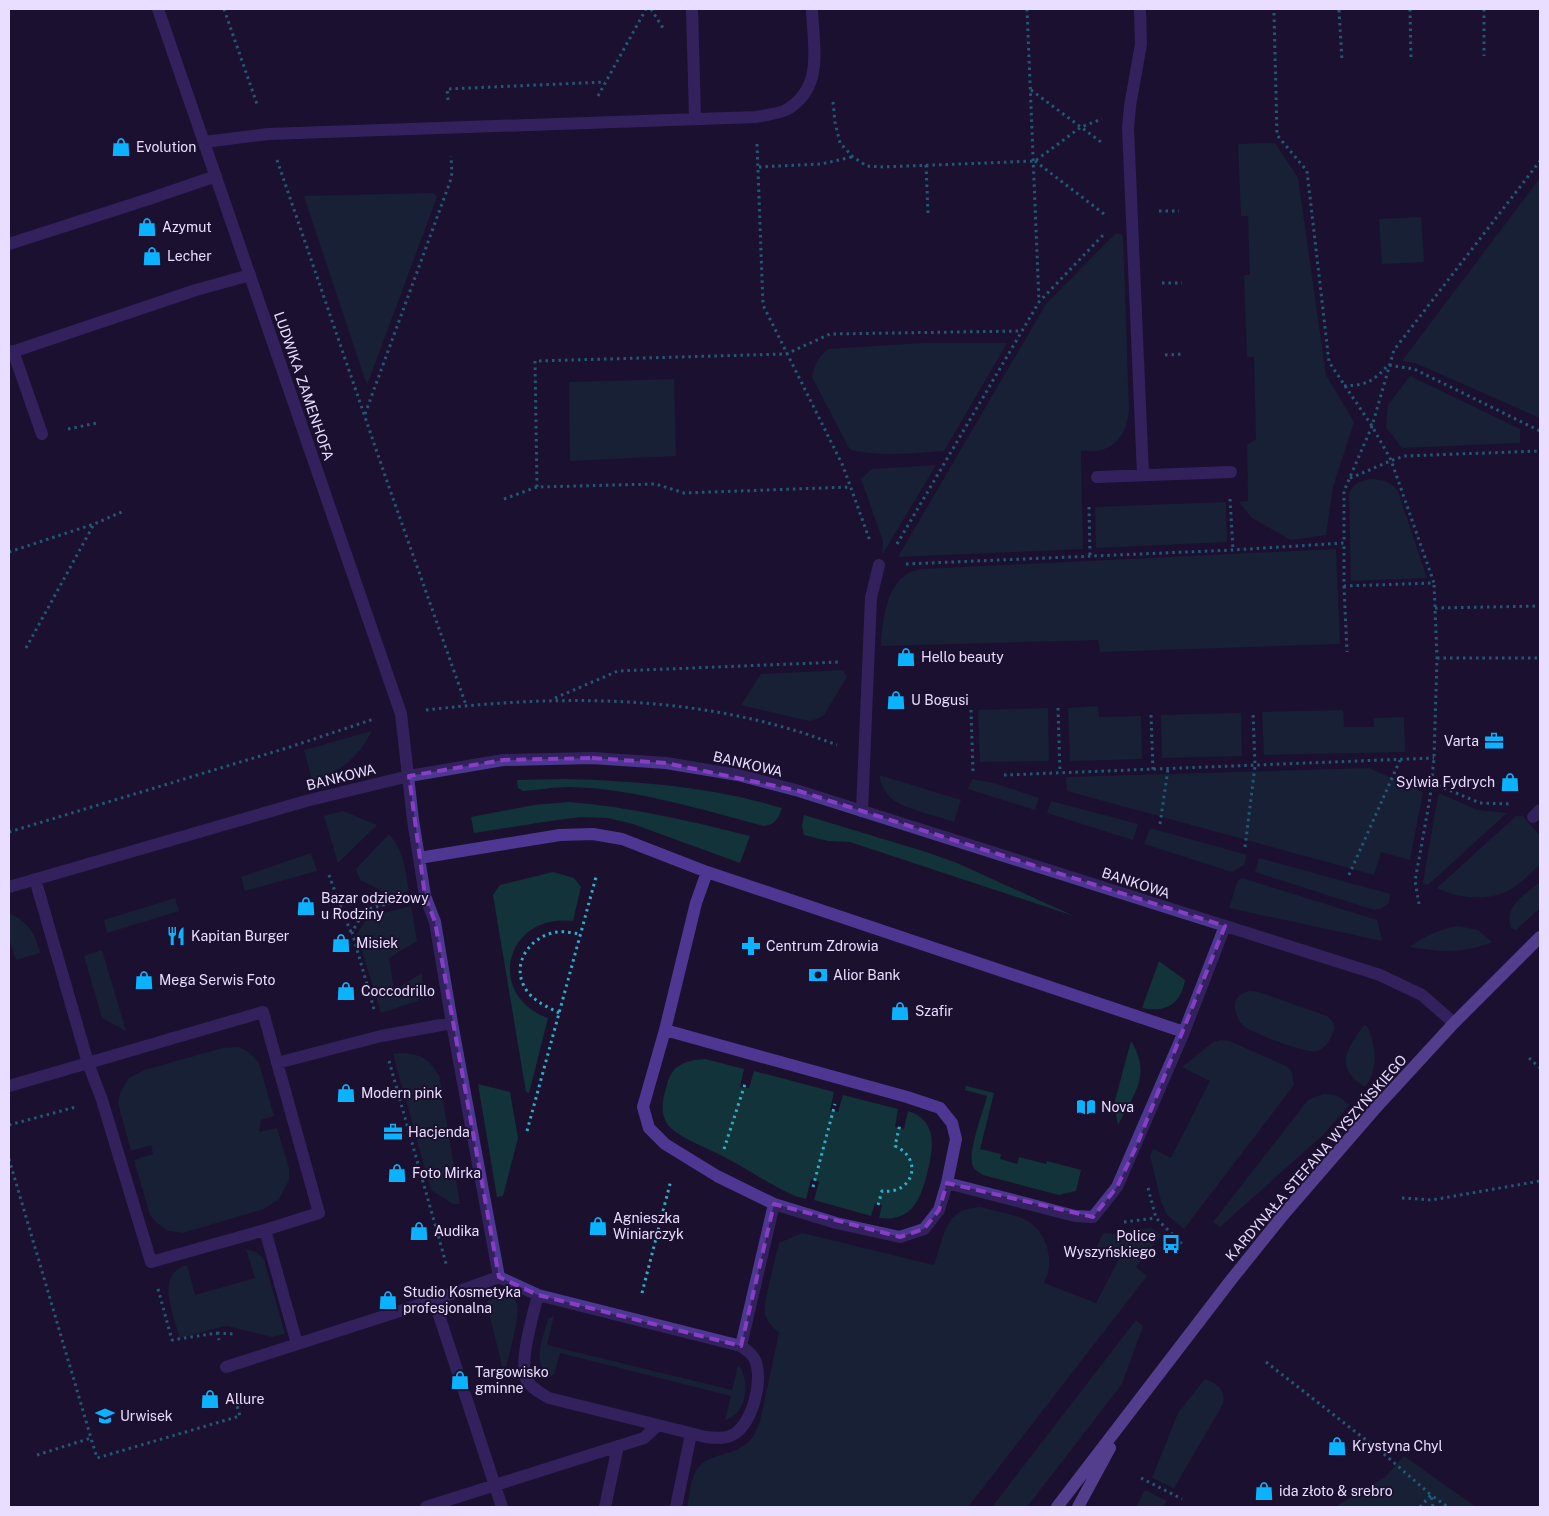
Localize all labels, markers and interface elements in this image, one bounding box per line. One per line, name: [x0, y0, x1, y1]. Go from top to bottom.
shop icon: Evolution: [110, 136, 132, 158]
place label: Evolution: [136, 139, 196, 155]
shop icon: Azymut: [136, 216, 158, 238]
place label: Azymut: [162, 219, 212, 235]
shop icon: Lecher: [141, 245, 163, 267]
place label: Lecher: [167, 248, 212, 264]
street label: LUDWIKA ZAMENHOFA: [271, 309, 337, 463]
shop icon: Hello beauty: [895, 646, 917, 668]
place label: Hello beauty: [921, 649, 1004, 665]
shop icon: U Bogusi: [885, 689, 907, 711]
place label: U Bogusi: [911, 692, 969, 708]
office icon: Varta: [1483, 730, 1505, 752]
place label: Varta: [1444, 733, 1479, 749]
street label: BANKOWA: [712, 748, 784, 780]
street label: BANKOWA: [305, 761, 377, 793]
shop icon: Sylwia Fydrych: [1499, 771, 1521, 793]
place label: Sylwia Fydrych: [1396, 774, 1495, 790]
street label: BANKOWA: [1100, 864, 1172, 902]
place label: Bazar odzieżowy u Rodziny: [321, 890, 429, 922]
shop icon: Bazar odzieżowy u Rodziny: [295, 895, 317, 917]
restaurant icon: Kapitan Burger: [165, 925, 187, 947]
place label: Kapitan Burger: [191, 928, 289, 944]
shop icon: Misiek: [330, 932, 352, 954]
place label: Misiek: [356, 935, 398, 951]
pharmacy icon: Centrum Zdrowia: [740, 935, 762, 957]
place label: Centrum Zdrowia: [766, 938, 878, 954]
bank icon: Alior Bank: [807, 964, 829, 986]
place label: Alior Bank: [833, 967, 901, 983]
shop icon: Mega Serwis Foto: [133, 969, 155, 991]
place label: Mega Serwis Foto: [159, 972, 276, 988]
shop icon: Coccodrillo: [335, 980, 357, 1002]
place label: Coccodrillo: [361, 983, 435, 999]
shop icon: Szafir: [889, 1000, 911, 1022]
place label: Szafir: [915, 1003, 953, 1019]
street label: KARDYNAŁA STEFANA WYSZYŃSKIEGO: [1221, 1051, 1410, 1264]
shop icon: Modern pink: [335, 1082, 357, 1104]
place label: Modern pink: [361, 1085, 442, 1101]
library icon: Nova: [1075, 1096, 1097, 1118]
place label: Nova: [1101, 1099, 1134, 1115]
office icon: Hacjenda: [382, 1121, 404, 1143]
place label: Hacjenda: [408, 1124, 470, 1140]
shop icon: Foto Mirka: [386, 1162, 408, 1184]
place label: Foto Mirka: [412, 1165, 481, 1181]
place label: Agnieszka Winiarczyk: [613, 1210, 684, 1242]
shop icon: Agnieszka Winiarczyk: [587, 1215, 609, 1237]
shop icon: Audika: [408, 1220, 430, 1242]
place label: Audika: [434, 1223, 479, 1239]
place label: Police Wyszyńskiego: [1063, 1228, 1156, 1260]
bus stop icon: Police Wyszyńskiego: [1160, 1233, 1182, 1255]
place label: Studio Kosmetyka profesjonalna: [403, 1284, 521, 1316]
shop icon: Studio Kosmetyka profesjonalna: [377, 1289, 399, 1311]
place label: Targowisko gminne: [475, 1364, 549, 1396]
shop icon: Targowisko gminne: [449, 1369, 471, 1391]
shop icon: Allure: [199, 1388, 221, 1410]
place label: Allure: [225, 1391, 265, 1407]
school or university icon: Urwisek: [94, 1405, 116, 1427]
place label: Urwisek: [120, 1408, 173, 1424]
shop icon: Krystyna Chyl: [1326, 1435, 1348, 1457]
place label: Krystyna Chyl: [1352, 1438, 1443, 1454]
shop icon: ida złoto & srebro: [1253, 1480, 1275, 1502]
place label: ida złoto & srebro: [1279, 1483, 1393, 1499]

